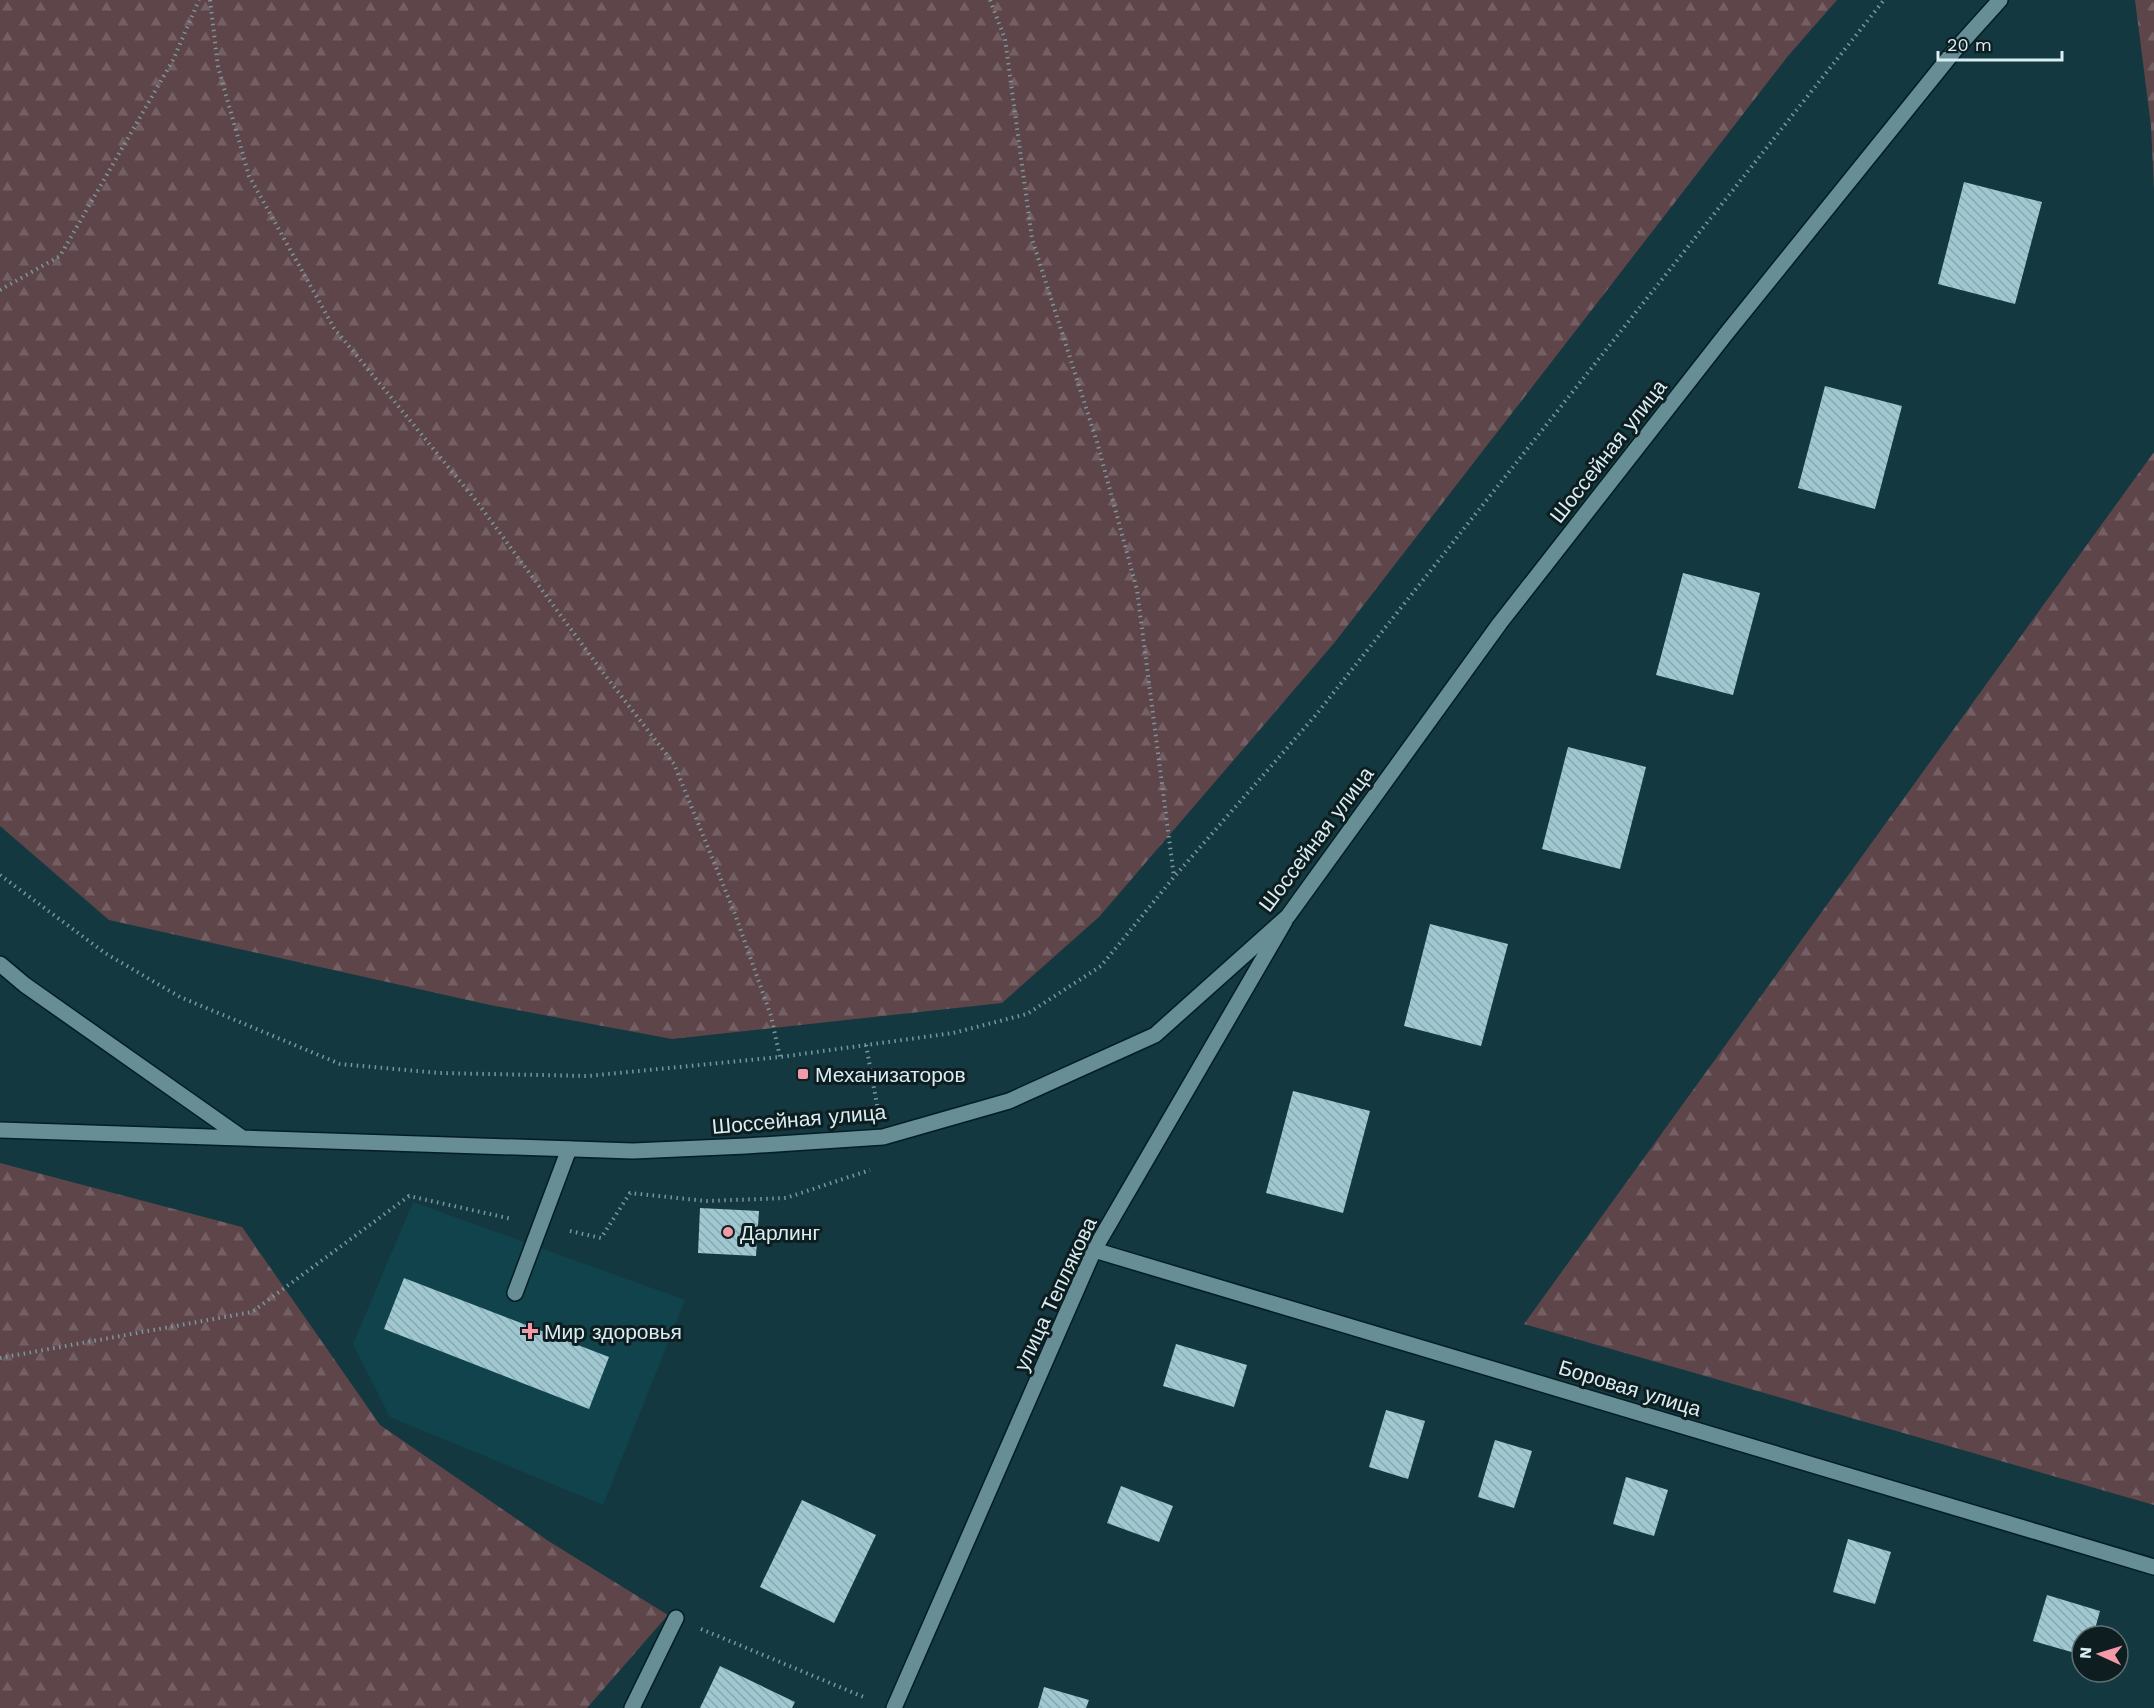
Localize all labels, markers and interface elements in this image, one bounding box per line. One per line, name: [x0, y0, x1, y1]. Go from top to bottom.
scale bar: [1938, 24, 2062, 62]
text: 20 m: [1947, 34, 1992, 55]
street label: Шоссейная улица: [1544, 374, 1672, 528]
street label: Шоссейная улица: [1253, 761, 1379, 916]
place label: Механизаторов: [815, 1062, 966, 1087]
marker: Механизаторов: [796, 1067, 810, 1081]
street label: Шоссейная улица: [711, 1099, 888, 1139]
street label: улица Теплякова: [1008, 1213, 1102, 1375]
place label: Дарлинг: [740, 1220, 820, 1245]
marker: Дарлинг: [721, 1225, 735, 1239]
place label: Мир здоровья: [544, 1319, 682, 1344]
marker: Мир здоровья: [521, 1322, 539, 1340]
street label: Боровая улица: [1556, 1354, 1705, 1422]
north arrow: [2070, 1624, 2130, 1684]
text: N: [2076, 1646, 2095, 1660]

